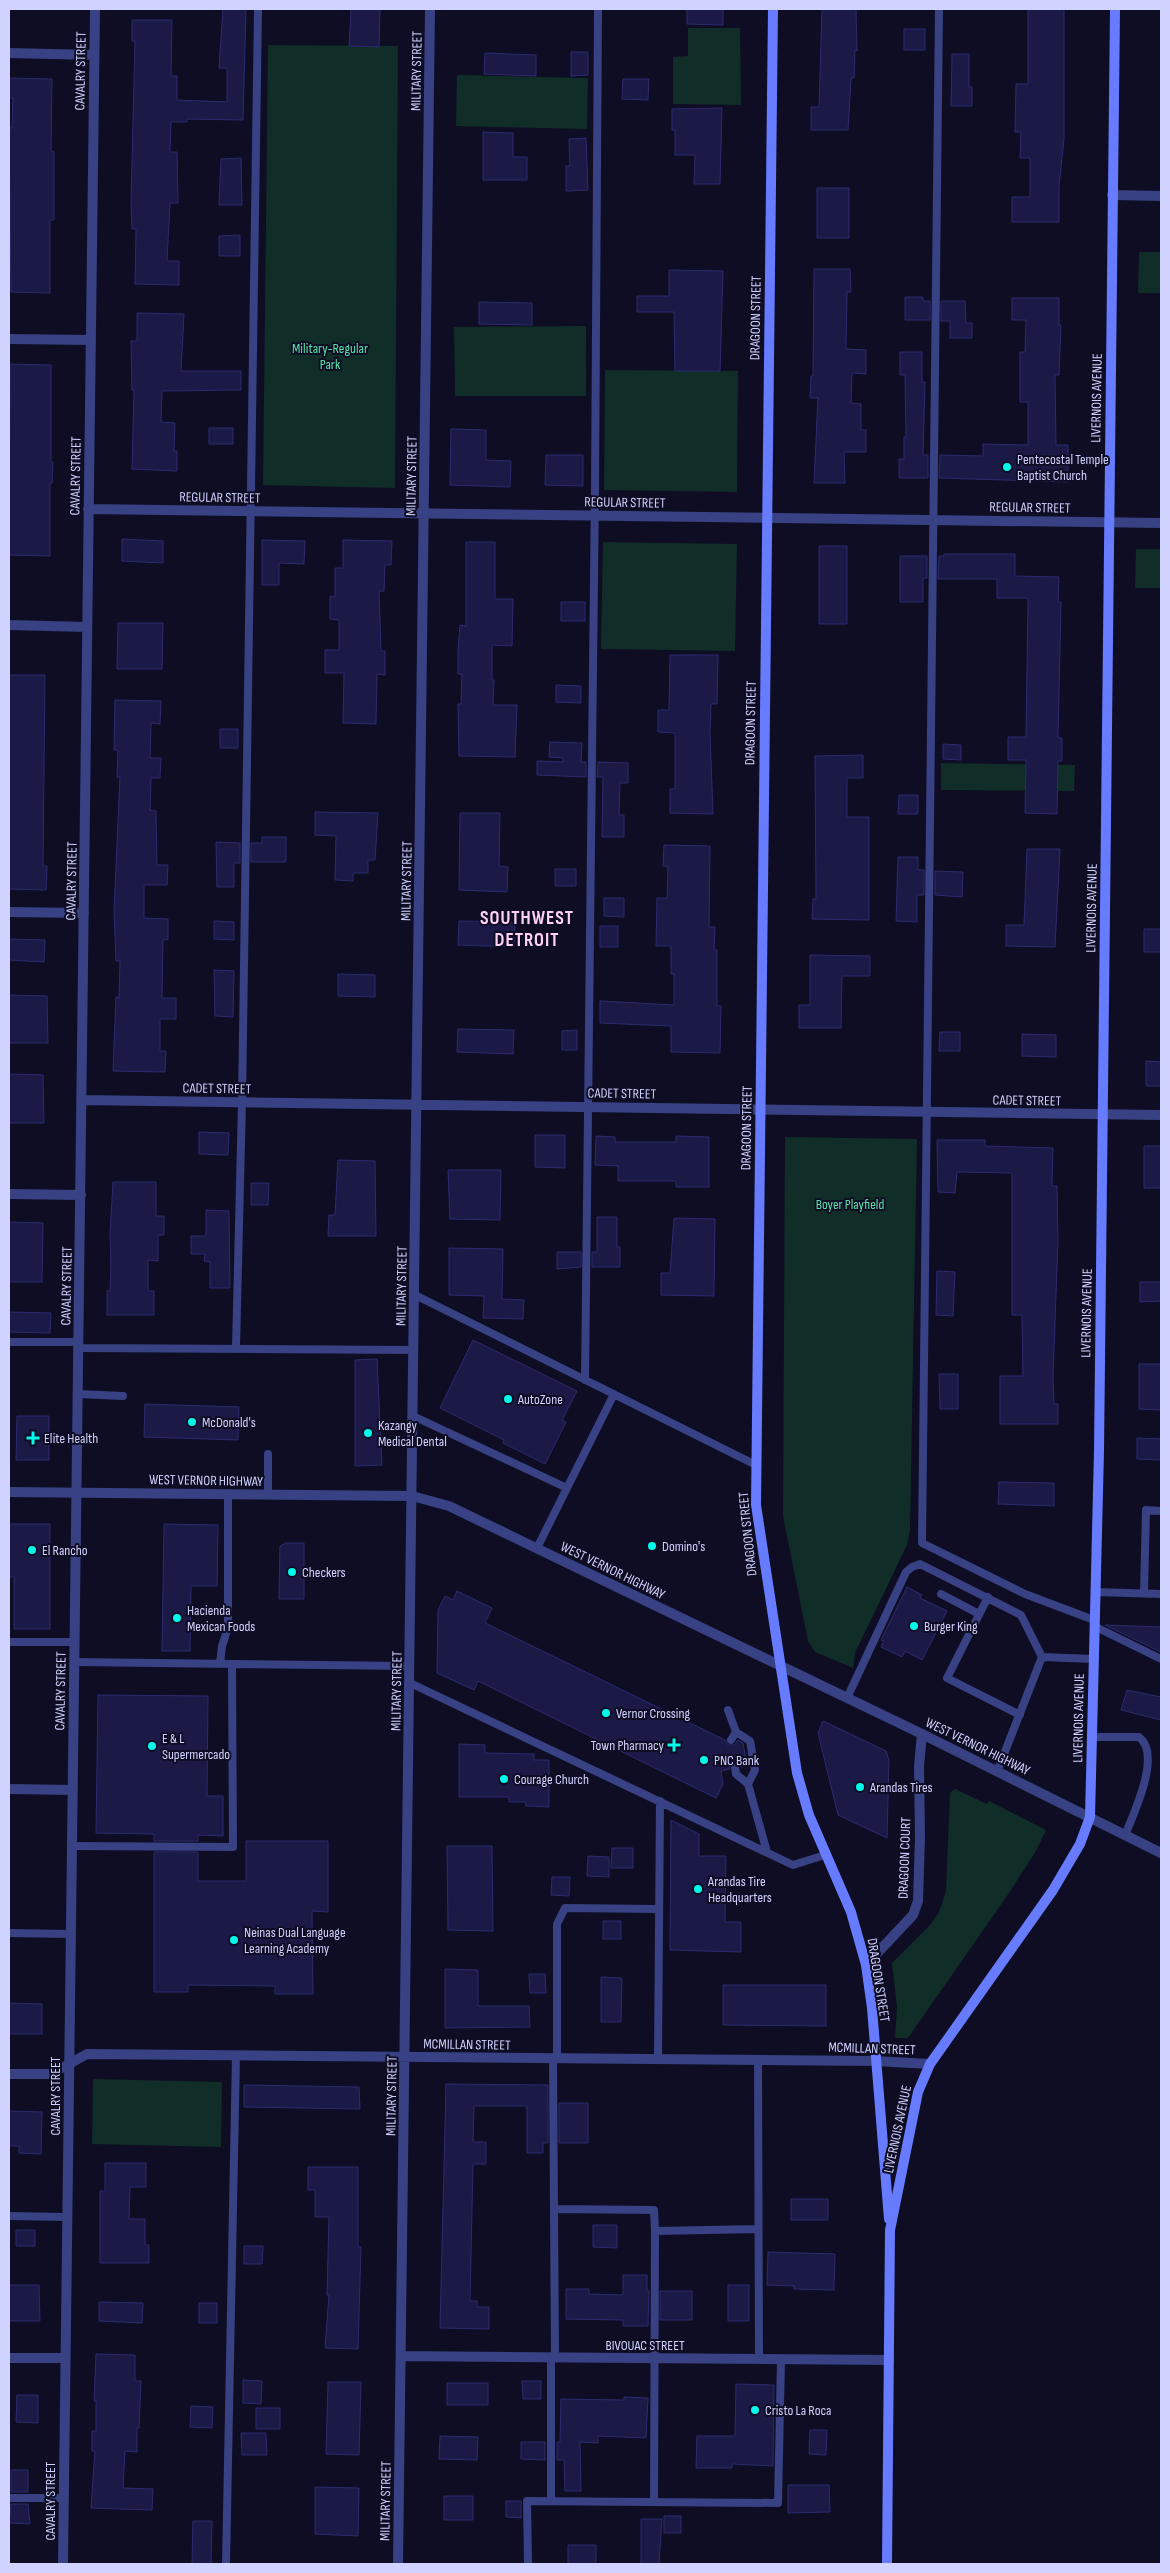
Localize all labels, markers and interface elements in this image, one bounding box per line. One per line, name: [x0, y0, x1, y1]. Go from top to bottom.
street label: CAVALRY STREET: [71, 31, 90, 111]
street label: MILITARY STREET: [407, 31, 426, 111]
street label: DRAGOON STREET: [746, 275, 765, 360]
park label: Military-Regular Park: [292, 340, 368, 373]
street label: LIVERNOIS AVENUE: [1087, 353, 1106, 443]
street label: CAVALRY STREET: [66, 436, 85, 516]
street label: MILITARY STREET: [402, 436, 421, 516]
place label: Pentecostal Temple Baptist Church: [1017, 451, 1109, 484]
marker: Pentecostal Temple Baptist Church: [1001, 461, 1013, 473]
street label: REGULAR STREET: [179, 488, 261, 507]
street label: REGULAR STREET: [584, 493, 666, 512]
street label: REGULAR STREET: [989, 498, 1071, 517]
street label: DRAGOON STREET: [741, 680, 760, 765]
street label: CAVALRY STREET: [62, 841, 81, 921]
street label: MILITARY STREET: [397, 841, 416, 921]
street label: LIVERNOIS AVENUE: [1082, 863, 1101, 953]
district label: SOUTHWEST DETROIT: [480, 907, 574, 952]
street label: CADET STREET: [183, 1079, 252, 1098]
street label: CADET STREET: [588, 1084, 657, 1103]
street label: DRAGOON STREET: [737, 1085, 756, 1170]
street label: CADET STREET: [993, 1091, 1062, 1110]
park label: Boyer Playfield: [816, 1196, 884, 1213]
street label: CAVALRY STREET: [57, 1246, 76, 1326]
street label: MILITARY STREET: [392, 1246, 411, 1326]
street label: LIVERNOIS AVENUE: [1077, 1268, 1096, 1358]
place label: AutoZone: [517, 1391, 563, 1408]
marker: AutoZone: [502, 1393, 514, 1405]
place label: McDonald's: [202, 1414, 256, 1431]
marker: McDonald's: [186, 1416, 198, 1428]
place label: Kazangy Medical Dental: [378, 1417, 447, 1450]
marker: Kazangy Medical Dental: [362, 1427, 374, 1439]
place label: Elite Health: [44, 1430, 98, 1447]
marker: Elite Health: [26, 1431, 40, 1445]
street label: WEST VERNOR HIGHWAY: [149, 1471, 263, 1490]
street label: DRAGOON STREET: [735, 1491, 760, 1577]
street label: WEST VERNOR HIGHWAY: [558, 1538, 668, 1603]
place label: Domino's: [662, 1538, 705, 1555]
marker: Domino's: [646, 1540, 658, 1552]
place label: El Rancho: [42, 1542, 88, 1559]
marker: El Rancho: [26, 1544, 38, 1556]
place label: Checkers: [302, 1564, 346, 1581]
marker: Checkers: [286, 1566, 298, 1578]
place label: Hacienda Mexican Foods: [187, 1602, 255, 1635]
marker: Hacienda Mexican Foods: [171, 1612, 183, 1624]
place label: Burger King: [924, 1618, 978, 1635]
marker: Burger King: [908, 1620, 920, 1632]
street label: CAVALRY STREET: [51, 1651, 70, 1731]
street label: MILITARY STREET: [387, 1651, 406, 1731]
street label: LIVERNOIS AVENUE: [1069, 1673, 1088, 1763]
place label: Vernor Crossing: [616, 1705, 690, 1722]
marker: Vernor Crossing: [600, 1707, 612, 1719]
street label: WEST VERNOR HIGHWAY: [923, 1714, 1033, 1779]
place label: E & L Supermercado: [162, 1730, 230, 1763]
place label: Town Pharmacy: [591, 1737, 665, 1754]
marker: Town Pharmacy: [668, 1739, 680, 1751]
marker: E & L Supermercado: [146, 1740, 158, 1752]
place label: PNC Bank: [714, 1752, 760, 1769]
marker: PNC Bank: [698, 1754, 710, 1766]
place label: Courage Church: [514, 1771, 589, 1788]
marker: Courage Church: [498, 1773, 510, 1785]
place label: Arandas Tires: [869, 1779, 933, 1796]
marker: Arandas Tires: [854, 1781, 866, 1793]
street label: DRAGOON COURT: [895, 1817, 914, 1899]
place label: Arandas Tire Headquarters: [707, 1873, 772, 1906]
marker: Arandas Tire Headquarters: [692, 1883, 704, 1895]
place label: Neinas Dual Language Learning Academy: [244, 1924, 346, 1957]
marker: Neinas Dual Language Learning Academy: [228, 1934, 240, 1946]
street label: DRAGOON STREET: [863, 1937, 894, 2023]
street label: MCMILLAN STREET: [423, 2035, 511, 2054]
street label: MCMILLAN STREET: [828, 2038, 916, 2059]
street label: CAVALRY STREET: [47, 2056, 64, 2136]
street label: MILITARY STREET: [382, 2056, 401, 2136]
street label: LIVERNOIS AVENUE: [880, 2084, 915, 2174]
street label: BIVOUAC STREET: [605, 2337, 685, 2354]
place label: Cristo La Roca: [765, 2402, 831, 2419]
marker: Cristo La Roca: [749, 2404, 761, 2416]
street label: CAVALRY STREET: [42, 2461, 59, 2541]
street label: MILITARY STREET: [376, 2461, 395, 2541]

